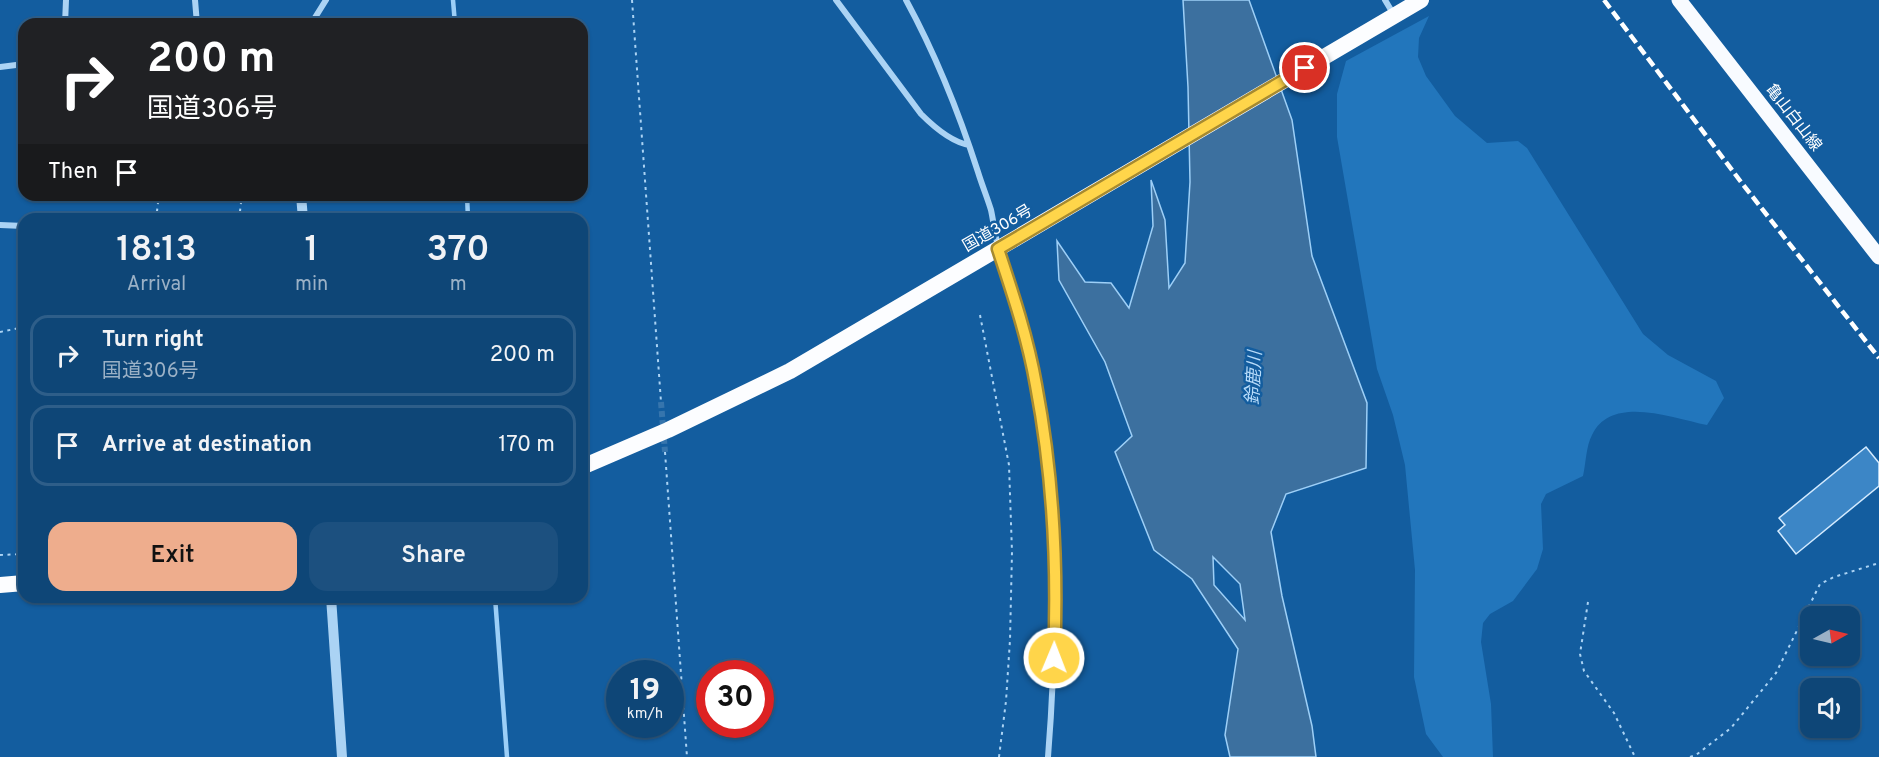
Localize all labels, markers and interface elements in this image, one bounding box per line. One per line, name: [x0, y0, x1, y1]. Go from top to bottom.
text: 200 m: [147, 34, 275, 87]
icon: right: [48, 42, 126, 120]
pin: [1279, 42, 1330, 93]
icon: arrive: [1288, 51, 1321, 84]
street label: 亀山白山線: [1760, 80, 1826, 156]
text: 国道306号: [147, 93, 277, 127]
icon: arrive: [110, 156, 143, 189]
text: Then: [48, 159, 98, 186]
street label: 国道306号: [960, 201, 1036, 257]
text: 18:13: [116, 228, 197, 274]
text: 1: [305, 228, 319, 274]
text: 370: [426, 228, 490, 274]
text: Arrival: [127, 272, 186, 298]
text: min: [295, 272, 328, 298]
text: m: [450, 272, 467, 298]
text: Turn right: [102, 327, 204, 354]
icon: right: [51, 339, 84, 372]
text: 200 m: [490, 342, 555, 369]
water label: 鈴鹿川: [1242, 348, 1268, 406]
text: 国道306号: [102, 359, 199, 385]
icon: arrive: [51, 429, 84, 462]
text: Arrive at destination: [102, 432, 312, 459]
text: 170 m: [498, 432, 555, 459]
button: Exit: [48, 522, 297, 591]
button: Share: [309, 522, 558, 591]
north arrow: [1800, 606, 1860, 666]
map controls: [1800, 606, 1860, 738]
position arrow: [1022, 626, 1086, 690]
speed limit sign: 30: [696, 660, 774, 738]
text: 19: [630, 673, 660, 710]
button: sound: [1800, 678, 1860, 738]
text: km/h: [627, 705, 663, 724]

